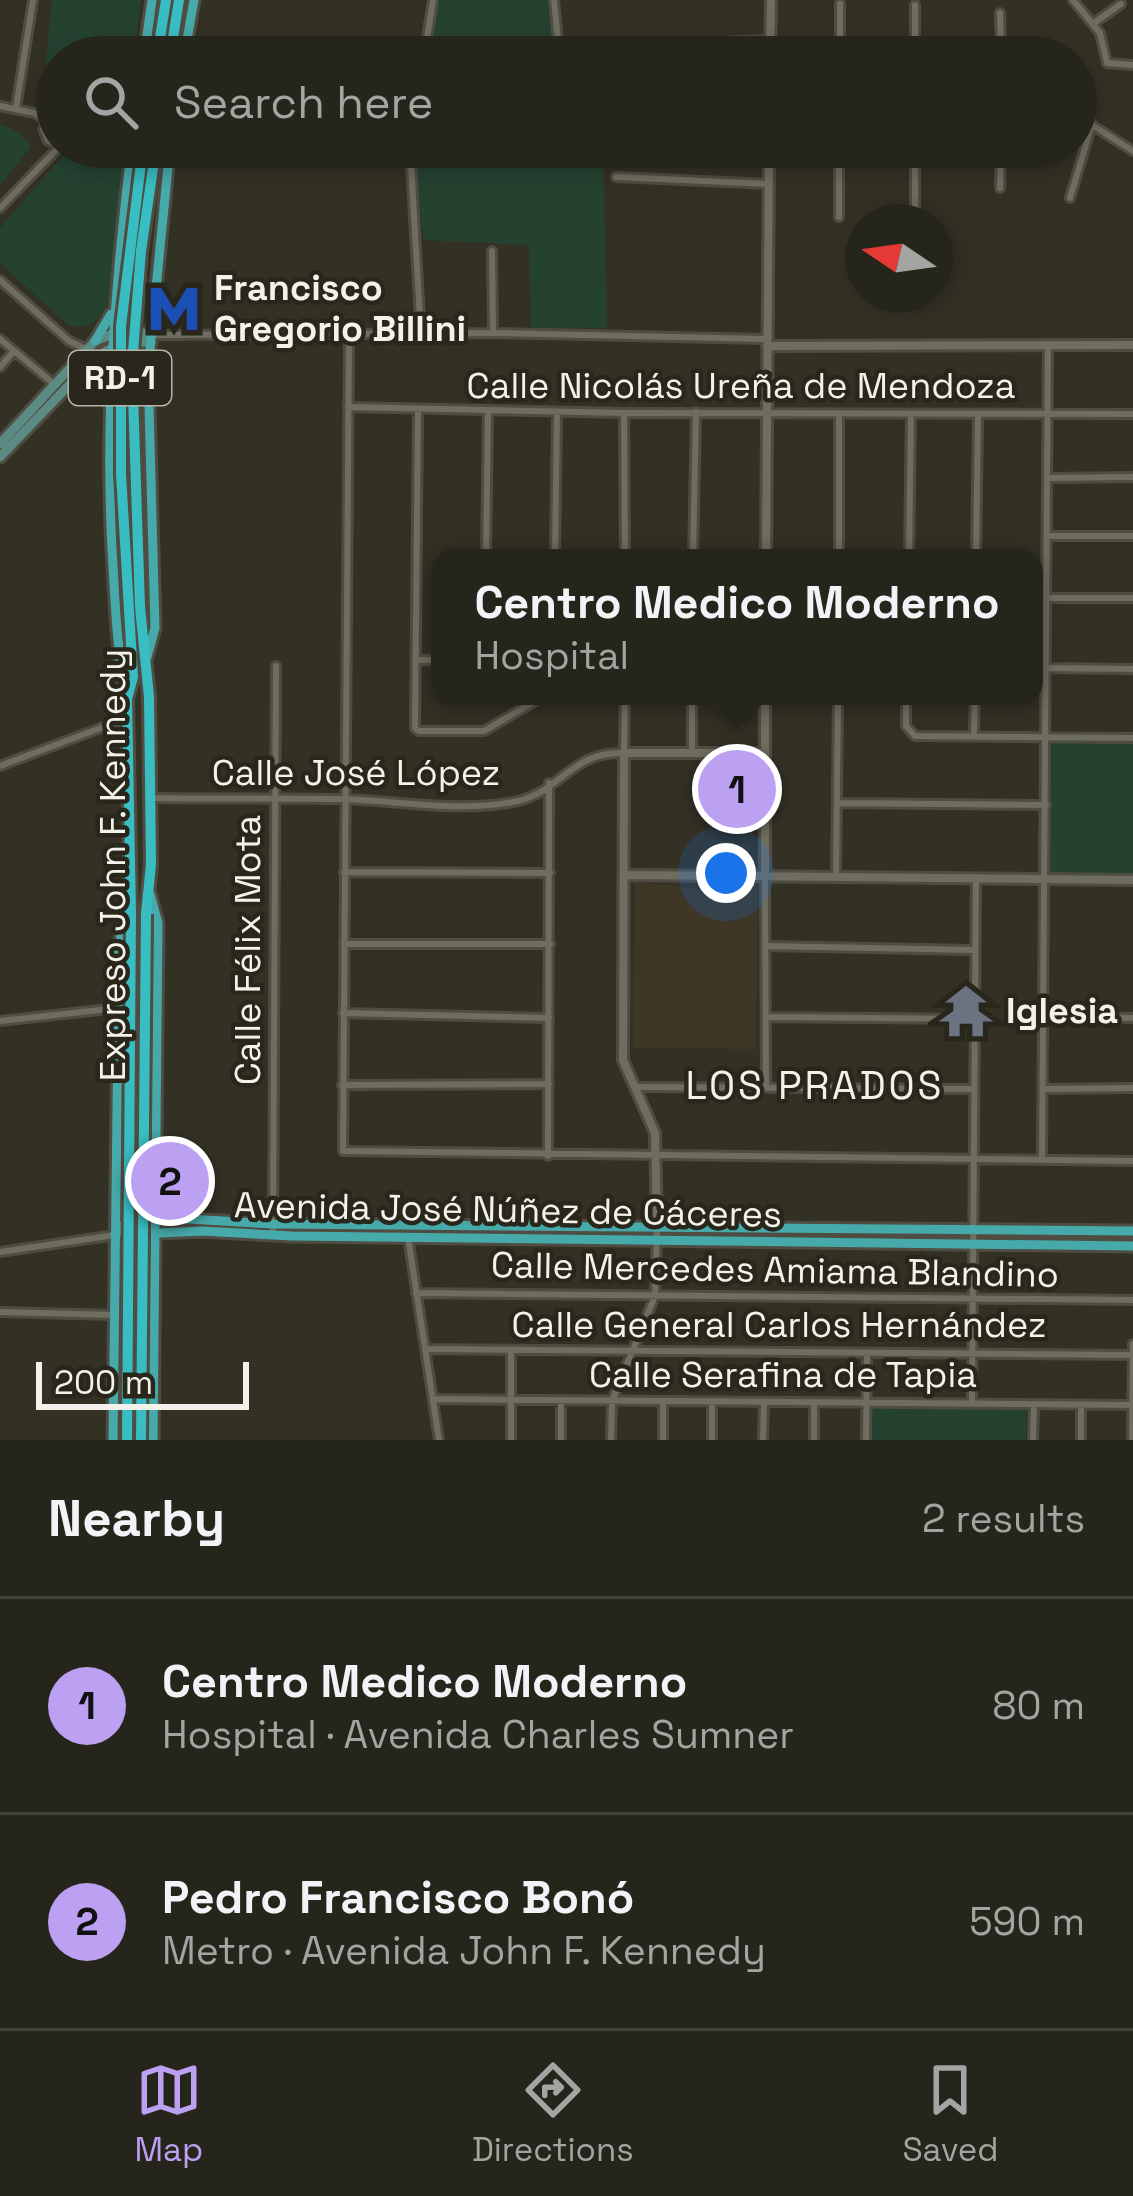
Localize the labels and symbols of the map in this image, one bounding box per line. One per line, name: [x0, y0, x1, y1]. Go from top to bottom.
north arrow: [845, 204, 953, 312]
place label: Francisco Gregorio Billini: [214, 265, 466, 352]
metro station icon: Francisco Gregorio Billini: [145, 280, 203, 338]
road number: RD-1: [69, 351, 171, 405]
street label: Calle Nicolás Ureña de Mendoza: [467, 363, 1015, 409]
street label: Expreso John F. Kennedy: [90, 649, 136, 1081]
pin: 1: [698, 744, 776, 834]
street label: Calle José López: [212, 750, 500, 796]
street label: Calle Félix Mota: [225, 815, 271, 1085]
your location: [696, 843, 756, 903]
temple icon: Iglesia: [937, 982, 995, 1040]
place label: Iglesia: [1006, 988, 1118, 1034]
district label: LOS PRADOS: [685, 1061, 945, 1110]
pin: 2: [131, 1136, 209, 1226]
street label: Avenida José Núñez de Cáceres: [234, 1182, 782, 1238]
street label: Calle Mercedes Amiama Blandino: [491, 1242, 1059, 1298]
street label: Calle General Carlos Hernández: [512, 1302, 1046, 1348]
street label: Calle Serafina de Tapia: [589, 1352, 977, 1398]
scale bar: [36, 1356, 249, 1409]

